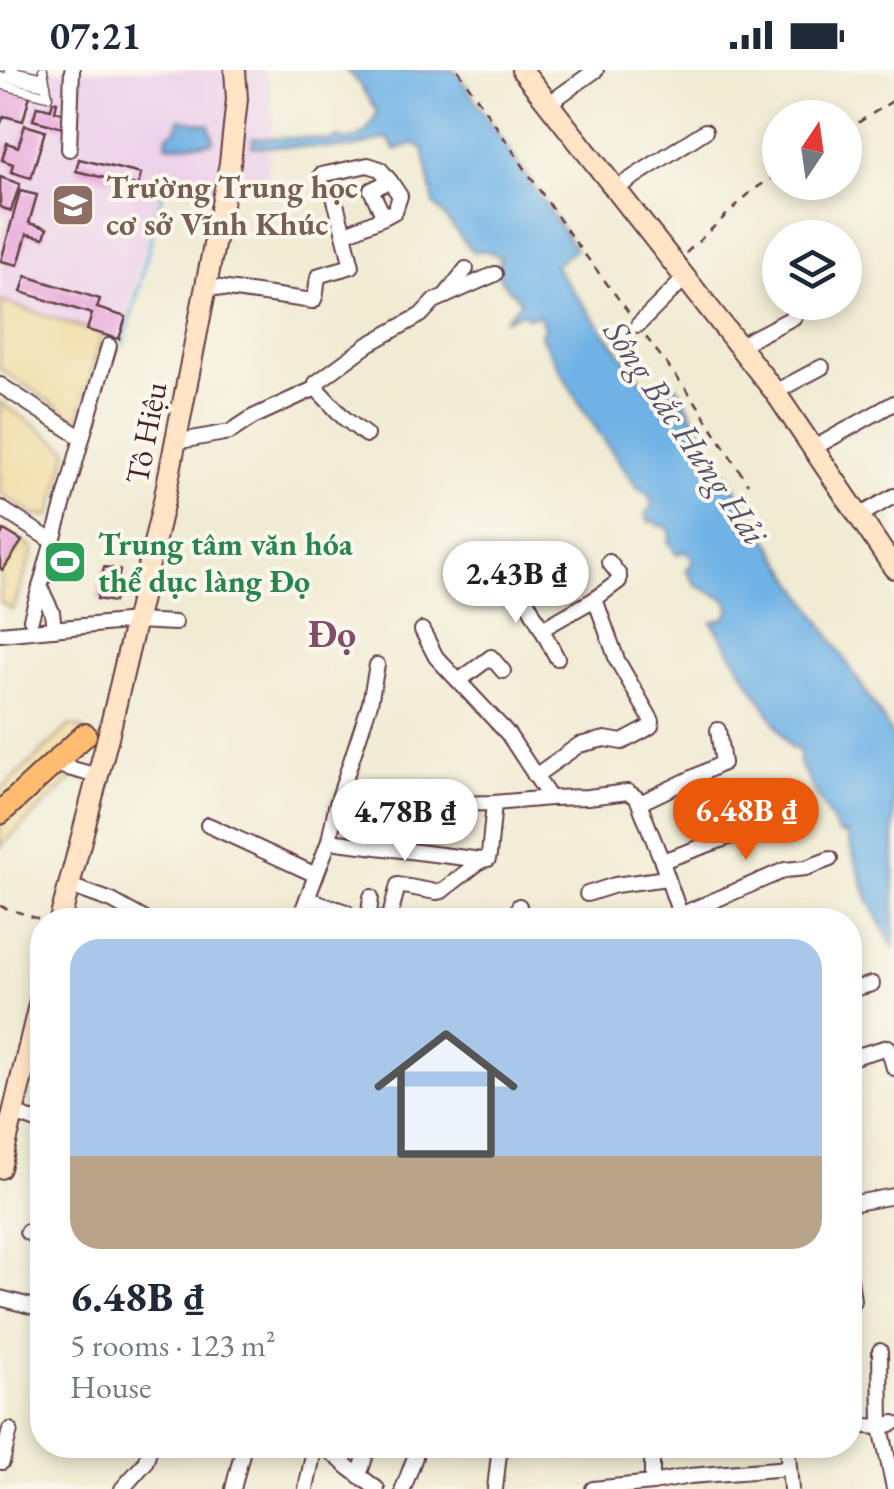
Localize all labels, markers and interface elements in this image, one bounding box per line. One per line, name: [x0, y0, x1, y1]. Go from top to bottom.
text: 07:21: [50, 11, 141, 60]
north arrow: [762, 100, 862, 200]
map controls: [762, 100, 862, 320]
place label: Trường Trung học cơ sở Vĩnh Khúc: [106, 166, 358, 245]
school or university icon: Trường Trung học cơ sở Vĩnh Khúc: [50, 182, 96, 228]
button: layers: [762, 220, 862, 320]
water label: Sông Bắc Hưng Hải: [593, 310, 779, 555]
street label: Tô Hiệu: [116, 378, 177, 488]
place label: Trung tâm văn hóa thể dục làng Đọ: [98, 523, 354, 602]
sports icon: Trung tâm văn hóa thể dục làng Đọ: [42, 539, 88, 585]
pin: 2.43B ₫: [424, 541, 608, 626]
text: 2.43B ₫: [465, 552, 567, 594]
district label: Đọ: [308, 609, 356, 658]
pin: 6.48B ₫: [654, 778, 838, 863]
pin: 4.78B ₫: [313, 779, 497, 864]
text: 6.48B ₫: [695, 789, 797, 831]
text: 4.78B ₫: [354, 790, 456, 832]
icon: home: [356, 1004, 536, 1184]
text: 6.48B ₫: [70, 1269, 204, 1324]
text: 5 rooms · 123 m²: [70, 1324, 276, 1366]
text: House: [70, 1366, 151, 1408]

